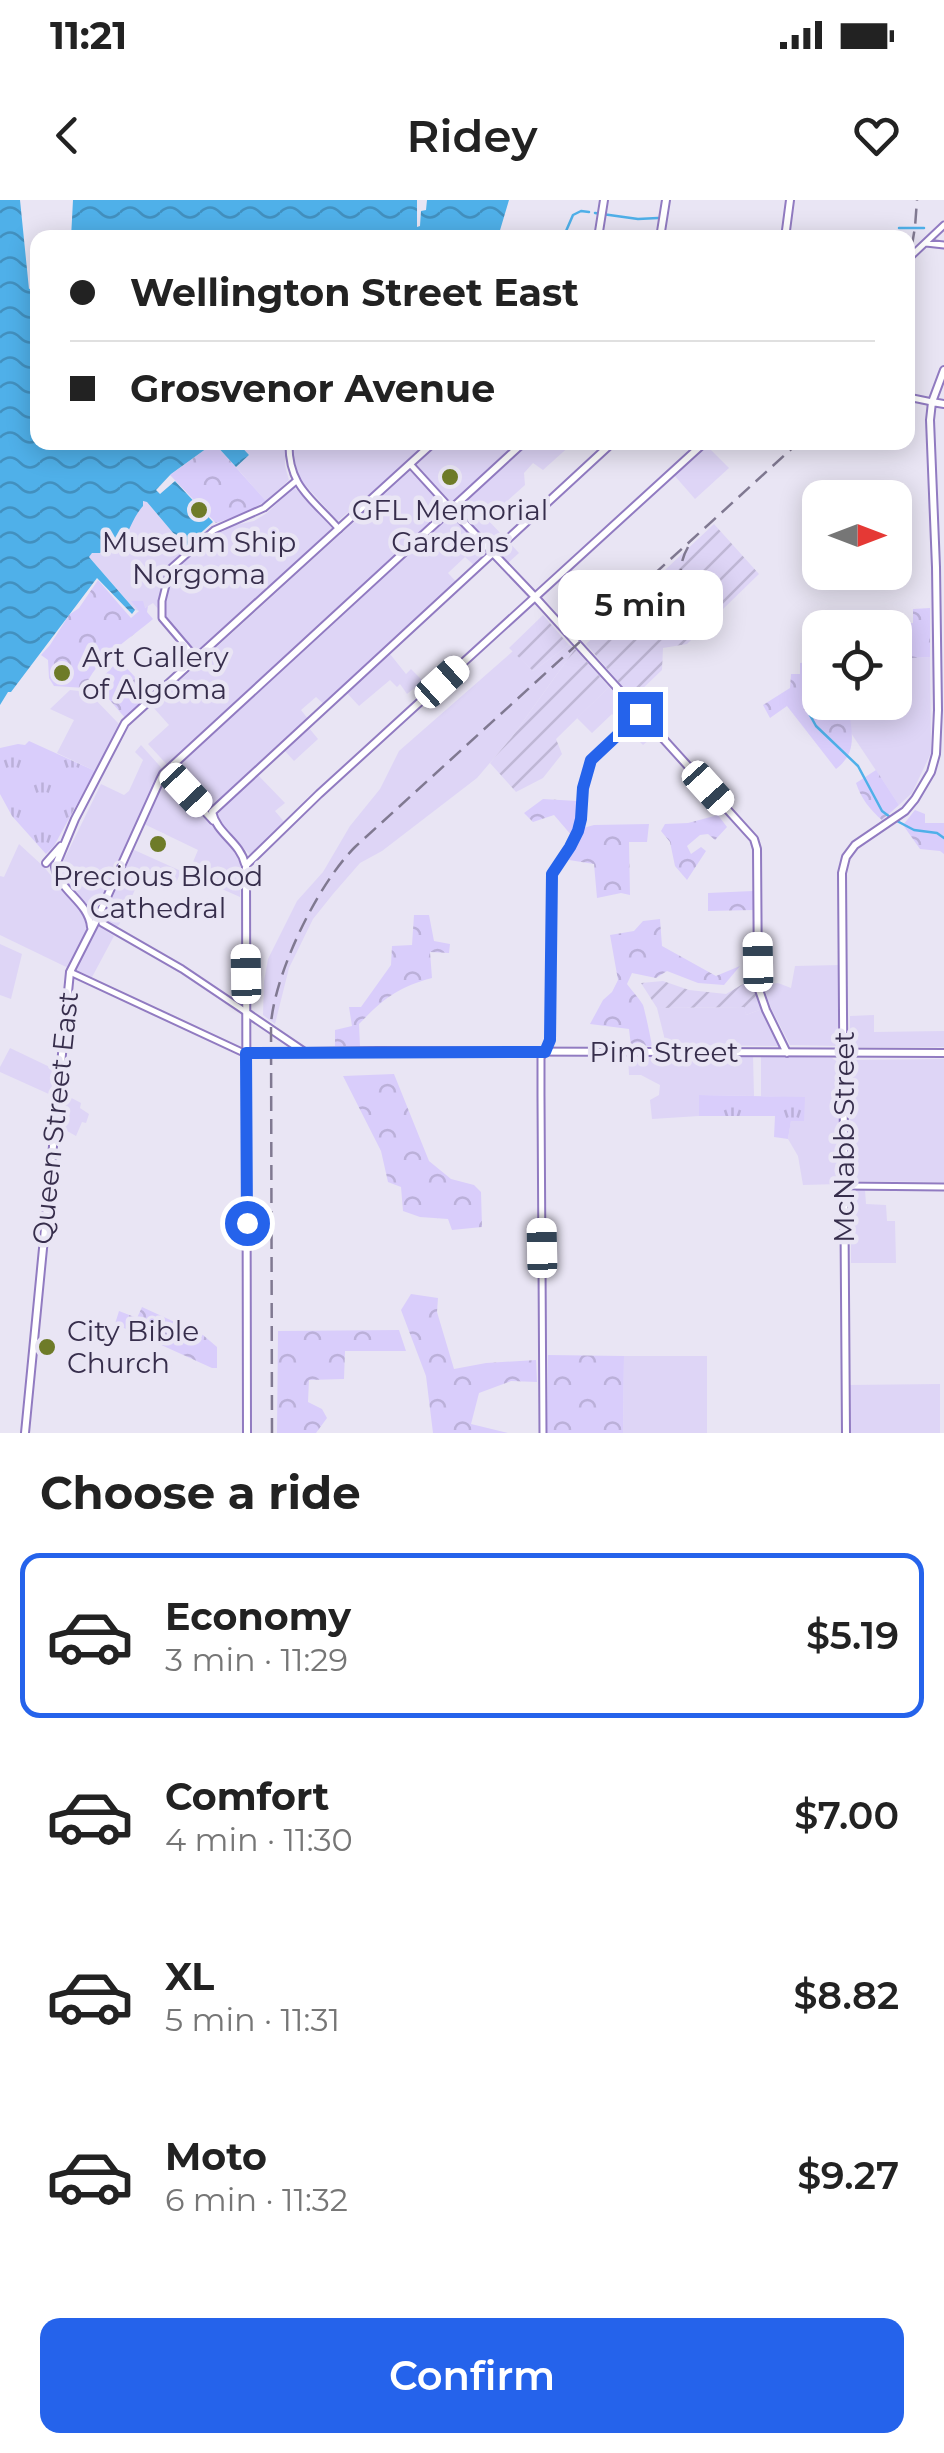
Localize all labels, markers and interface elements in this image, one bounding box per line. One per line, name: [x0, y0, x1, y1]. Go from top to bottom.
text: 11:21: [50, 12, 127, 59]
icon: back: [40, 108, 95, 163]
text: Ridey: [407, 108, 537, 163]
icon: heart: [849, 108, 904, 163]
text: Wellington Street East: [130, 269, 579, 316]
text: Grosvenor Avenue: [130, 365, 495, 412]
marker: GFL Memorial Gardens: [439, 466, 461, 488]
north arrow: [802, 480, 912, 590]
map controls: [802, 480, 912, 720]
place label: GFL Memorial Gardens: [352, 493, 548, 559]
marker: Museum Ship Norgoma: [188, 499, 210, 521]
place label: Museum Ship Norgoma: [102, 525, 296, 591]
callout: 5 min: [558, 569, 722, 639]
text: 5 min: [594, 585, 687, 624]
button: locate: [802, 610, 912, 720]
place label: Art Gallery of Algoma: [82, 640, 230, 706]
car: [410, 651, 474, 713]
marker: Art Gallery of Algoma: [51, 662, 73, 684]
route end: [618, 692, 663, 737]
car: [677, 756, 739, 820]
car: [155, 758, 217, 822]
marker: Precious Blood Cathedral: [147, 833, 169, 855]
place label: Precious Blood Cathedral: [53, 859, 263, 925]
car: [742, 932, 774, 992]
car: [230, 944, 262, 1004]
street label: Queen Street East: [25, 990, 85, 1246]
street label: McNabb Street: [827, 1031, 861, 1243]
street label: Pim Street: [589, 1035, 739, 1069]
route start: [225, 1201, 270, 1246]
car: [526, 1218, 558, 1278]
place label: City Bible Church: [67, 1314, 199, 1380]
marker: City Bible Church: [36, 1336, 58, 1358]
text: Choose a ride: [40, 1465, 361, 1520]
icon: car: [45, 1591, 135, 1681]
text: Economy: [165, 1593, 351, 1640]
text: $5.19: [806, 1612, 899, 1659]
text: 3 min · 11:29: [165, 1640, 348, 1679]
icon: car: [45, 1771, 135, 1861]
text: Comfort: [165, 1773, 329, 1820]
text: $7.00: [794, 1792, 899, 1839]
text: 4 min · 11:30: [165, 1820, 353, 1859]
icon: car: [45, 1951, 135, 2041]
text: XL: [165, 1953, 214, 2000]
text: $8.82: [793, 1972, 899, 2019]
text: 5 min · 11:31: [165, 2000, 340, 2039]
icon: car: [45, 2131, 135, 2221]
text: Moto: [165, 2133, 267, 2180]
text: $9.27: [797, 2152, 899, 2199]
text: 6 min · 11:32: [165, 2180, 348, 2219]
button: Confirm: [40, 2318, 904, 2433]

